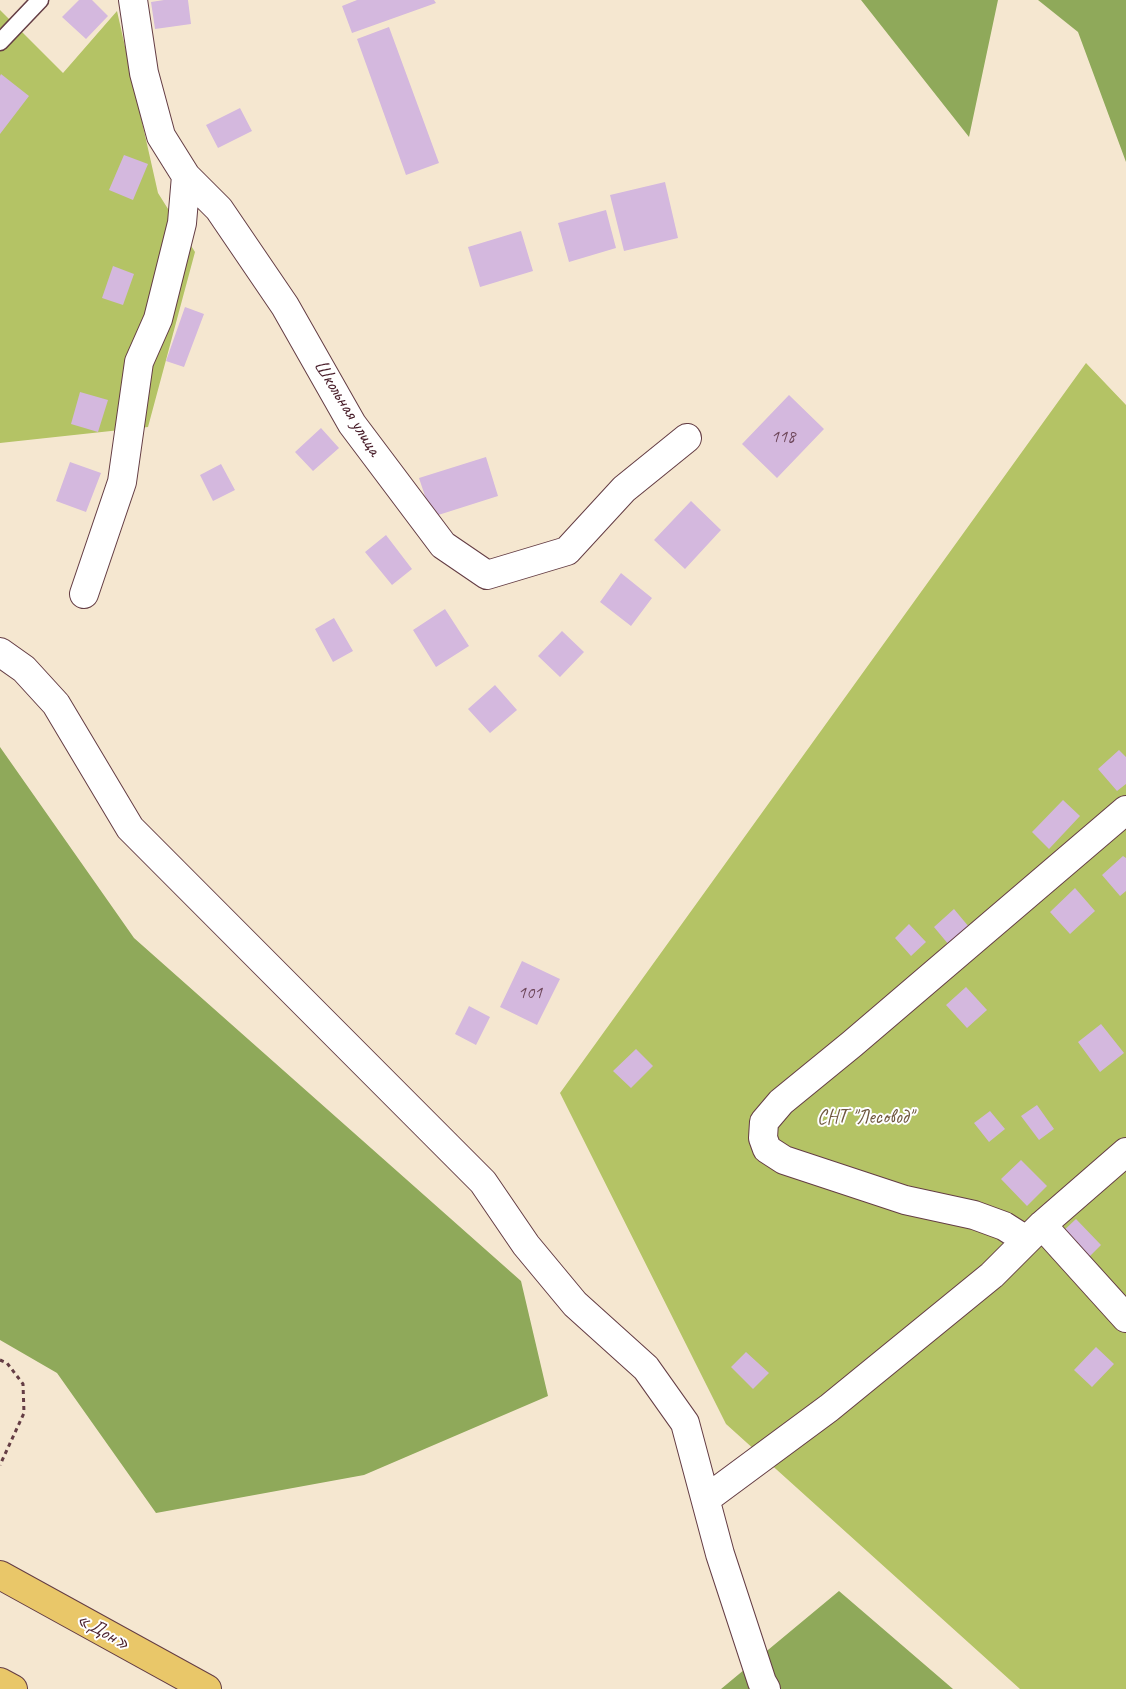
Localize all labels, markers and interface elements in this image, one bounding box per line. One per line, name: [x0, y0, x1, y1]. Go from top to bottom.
street label: Школьная улица: [308, 356, 386, 460]
house number: 118: [771, 426, 795, 448]
house number: 101: [518, 982, 542, 1004]
park label: СНТ "Лесовод": [817, 1106, 913, 1130]
street label: «Дон»: [72, 1608, 134, 1656]

